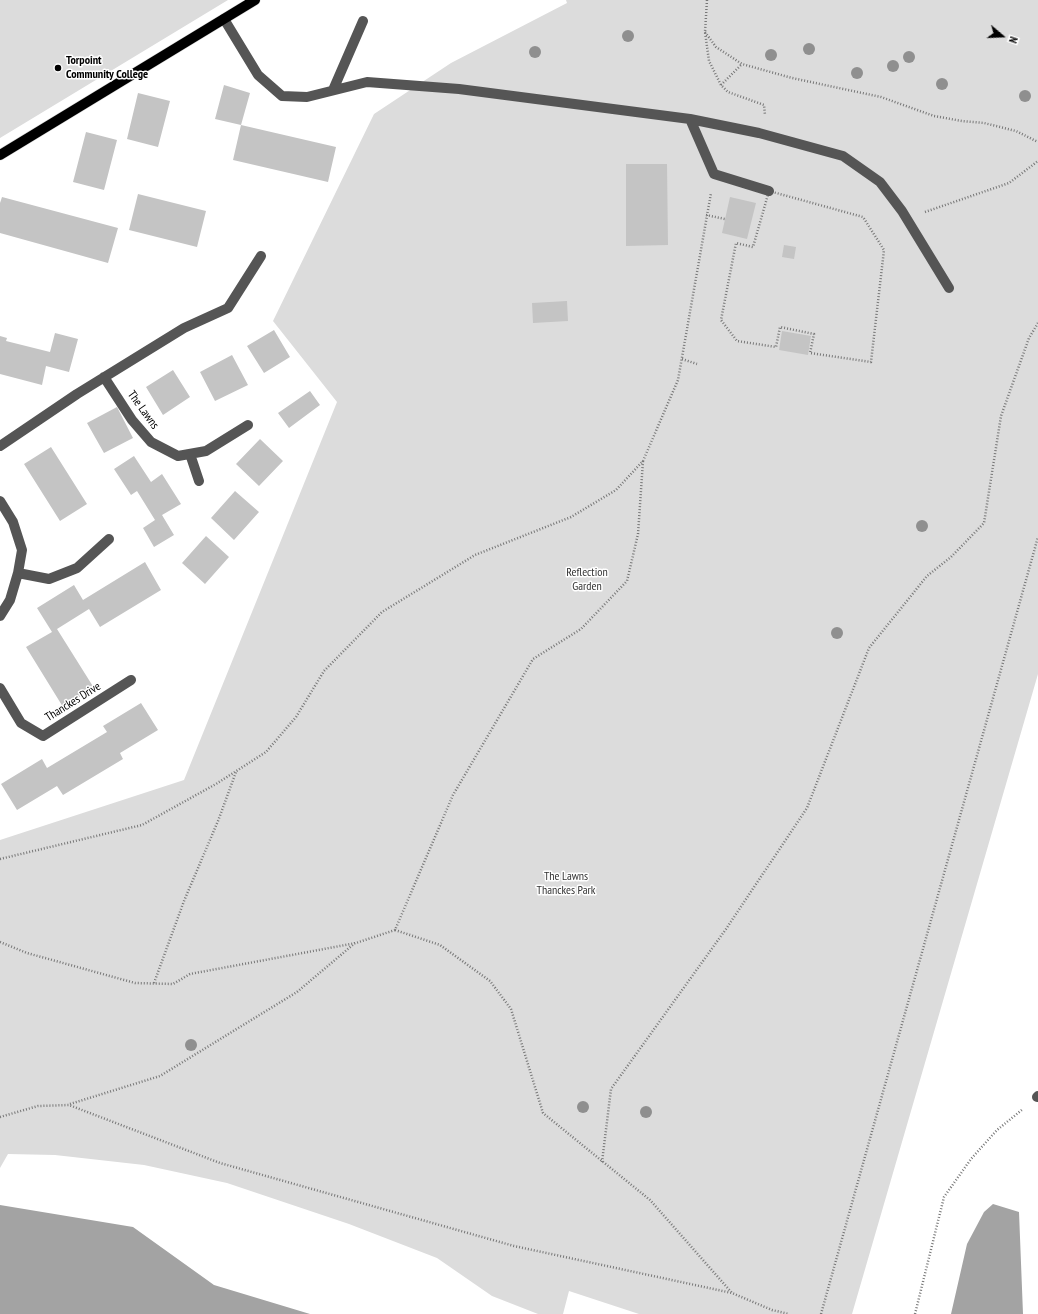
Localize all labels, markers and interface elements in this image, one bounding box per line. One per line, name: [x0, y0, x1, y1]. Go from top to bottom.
north arrow: [982, 16, 1022, 56]
text: N: [1006, 35, 1021, 45]
place label: Torpoint Community College: [66, 54, 148, 82]
marker: Torpoint Community College: [53, 63, 63, 73]
street label: The Lawns: [124, 388, 162, 432]
park label: Reflection Garden: [566, 566, 608, 594]
street label: Thanckes Drive: [43, 679, 103, 725]
park label: The Lawns Thanckes Park: [537, 870, 595, 898]

